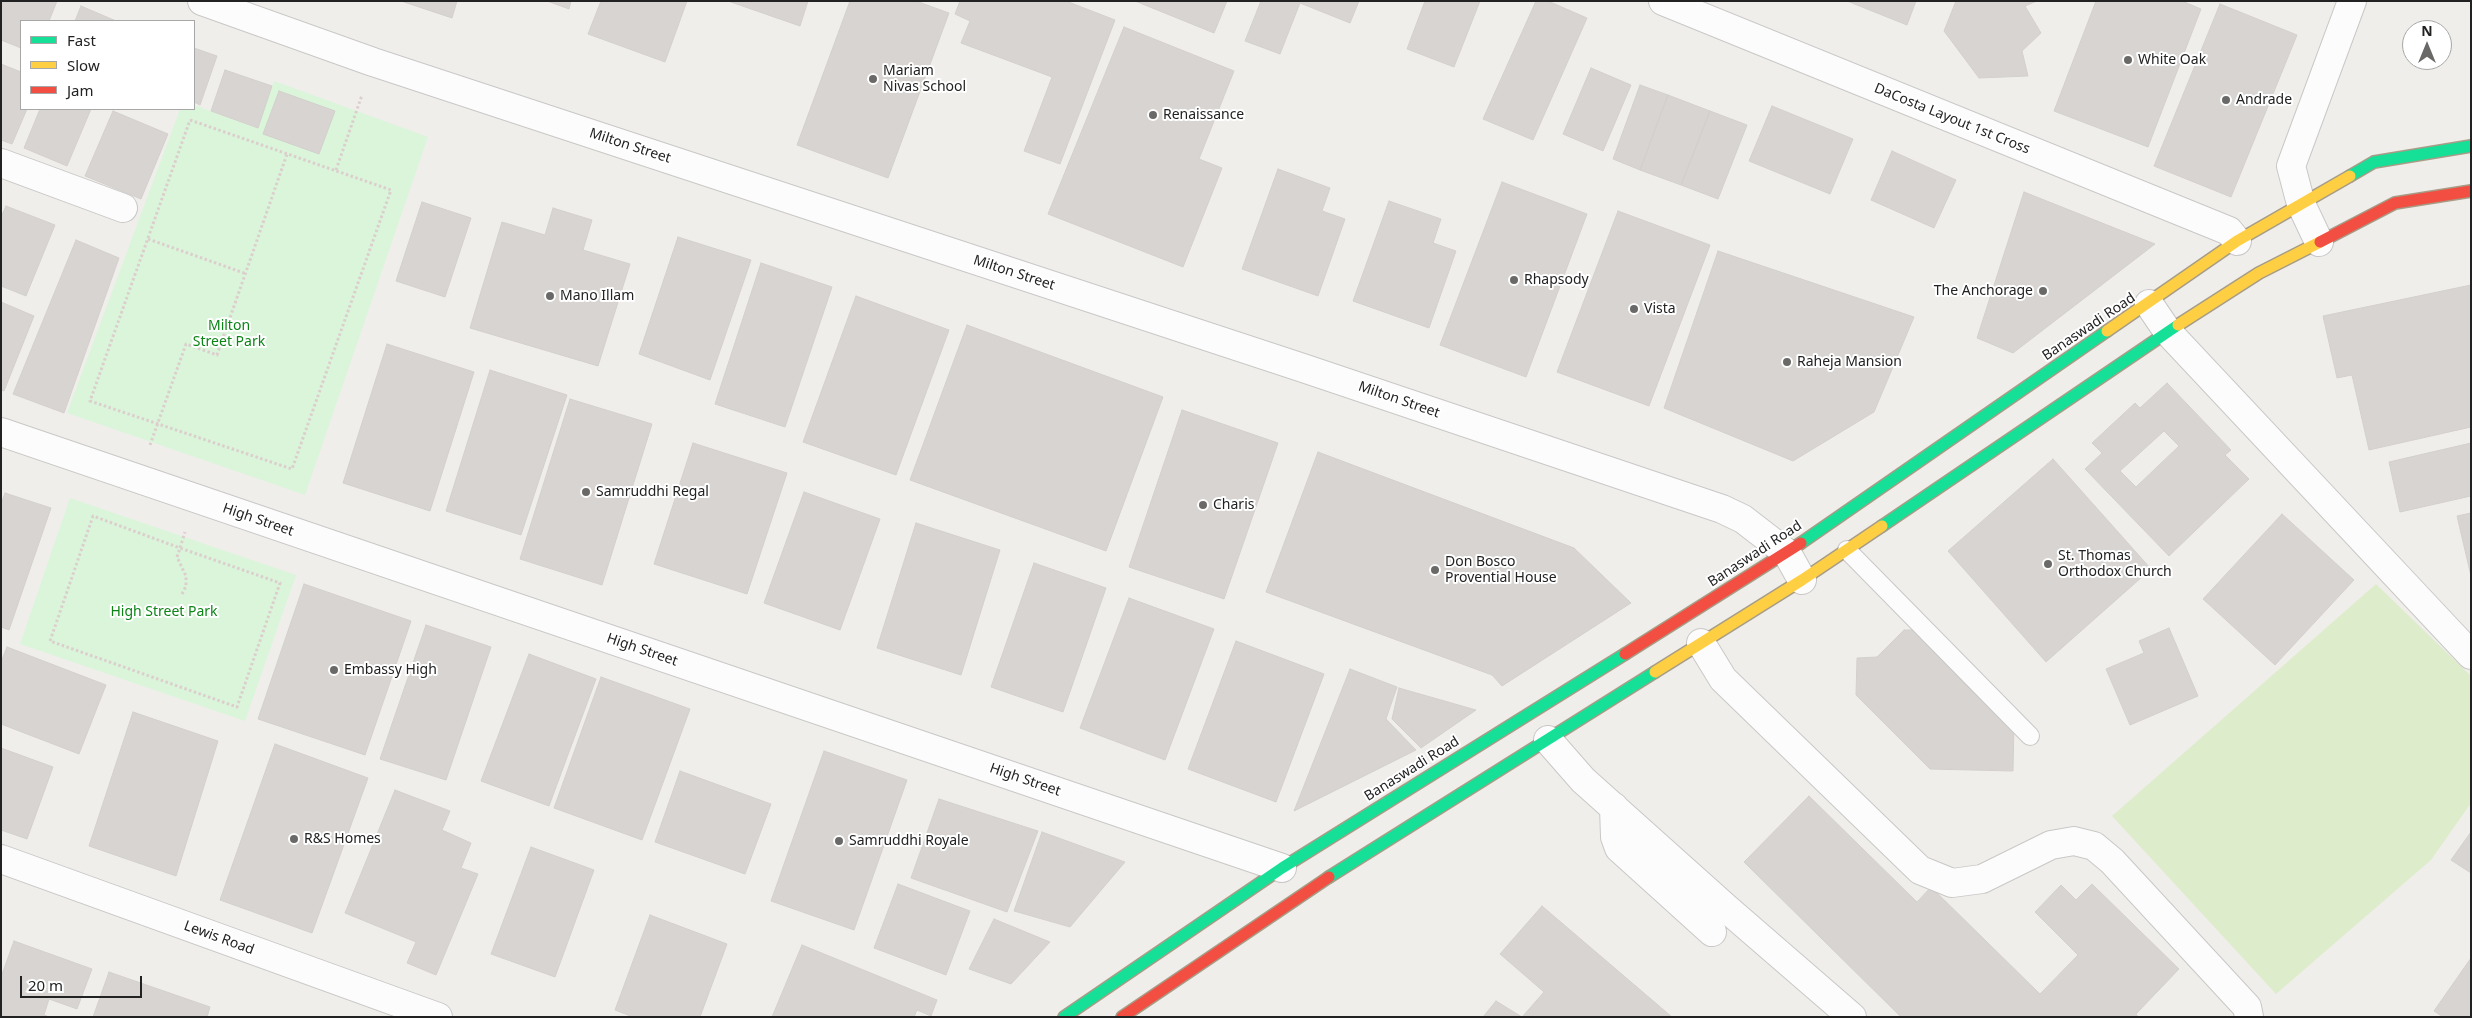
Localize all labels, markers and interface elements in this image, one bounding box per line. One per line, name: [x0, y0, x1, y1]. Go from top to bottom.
legend: [20, 20, 195, 110]
north arrow: [2402, 20, 2452, 70]
text: N: [2421, 21, 2433, 40]
text: Fast: [67, 30, 96, 50]
place label: White Oak: [2138, 52, 2206, 68]
marker: White Oak: [2122, 54, 2134, 66]
text: Slow: [67, 55, 100, 75]
place label: Mariam Nivas School: [883, 63, 966, 95]
marker: Mariam Nivas School: [867, 73, 879, 85]
text: Jam: [67, 80, 94, 100]
street label: DaCosta Layout 1st Cross: [1872, 80, 2032, 158]
place label: Andrade: [2236, 92, 2292, 108]
marker: Andrade: [2220, 94, 2232, 106]
place label: Renaissance: [1163, 107, 1244, 123]
marker: Renaissance: [1147, 109, 1159, 121]
street label: Milton Street: [587, 125, 673, 167]
street label: Milton Street: [971, 252, 1057, 294]
place label: Rhapsody: [1524, 272, 1589, 288]
marker: Rhapsody: [1508, 274, 1520, 286]
place label: The Anchorage: [1934, 283, 2033, 299]
marker: The Anchorage: [2037, 285, 2049, 297]
place label: Mano Illam: [560, 288, 634, 304]
marker: Mano Illam: [544, 290, 556, 302]
street label: Banaswadi Road: [2039, 290, 2139, 364]
place label: Vista: [1644, 301, 1676, 317]
marker: Vista: [1628, 303, 1640, 315]
park label: Milton Street Park: [193, 318, 265, 351]
place label: Raheja Mansion: [1797, 354, 1902, 370]
marker: Raheja Mansion: [1781, 356, 1793, 368]
street label: Milton Street: [1356, 378, 1442, 422]
place label: Samruddhi Regal: [596, 484, 709, 500]
marker: Samruddhi Regal: [580, 486, 592, 498]
place label: Charis: [1213, 497, 1254, 513]
marker: Charis: [1197, 499, 1209, 511]
street label: High Street: [220, 500, 296, 540]
street label: Banaswadi Road: [1705, 517, 1805, 591]
place label: St. Thomas Orthodox Church: [2058, 548, 2172, 580]
place label: Don Bosco Provential House: [1445, 554, 1557, 586]
marker: St. Thomas Orthodox Church: [2042, 558, 2054, 570]
marker: Don Bosco Provential House: [1429, 564, 1441, 576]
park label: High Street Park: [110, 604, 218, 620]
street label: High Street: [604, 630, 680, 670]
place label: Embassy High: [344, 662, 437, 678]
marker: Embassy High: [328, 664, 340, 676]
street label: Banaswadi Road: [1362, 733, 1462, 805]
street label: High Street: [987, 760, 1063, 800]
place label: R&S Homes: [304, 831, 381, 847]
marker: R&S Homes: [288, 833, 300, 845]
place label: Samruddhi Royale: [849, 833, 969, 849]
marker: Samruddhi Royale: [833, 835, 845, 847]
street label: Lewis Road: [182, 918, 256, 958]
scale bar: [22, 966, 145, 998]
text: 20 m: [28, 975, 63, 995]

